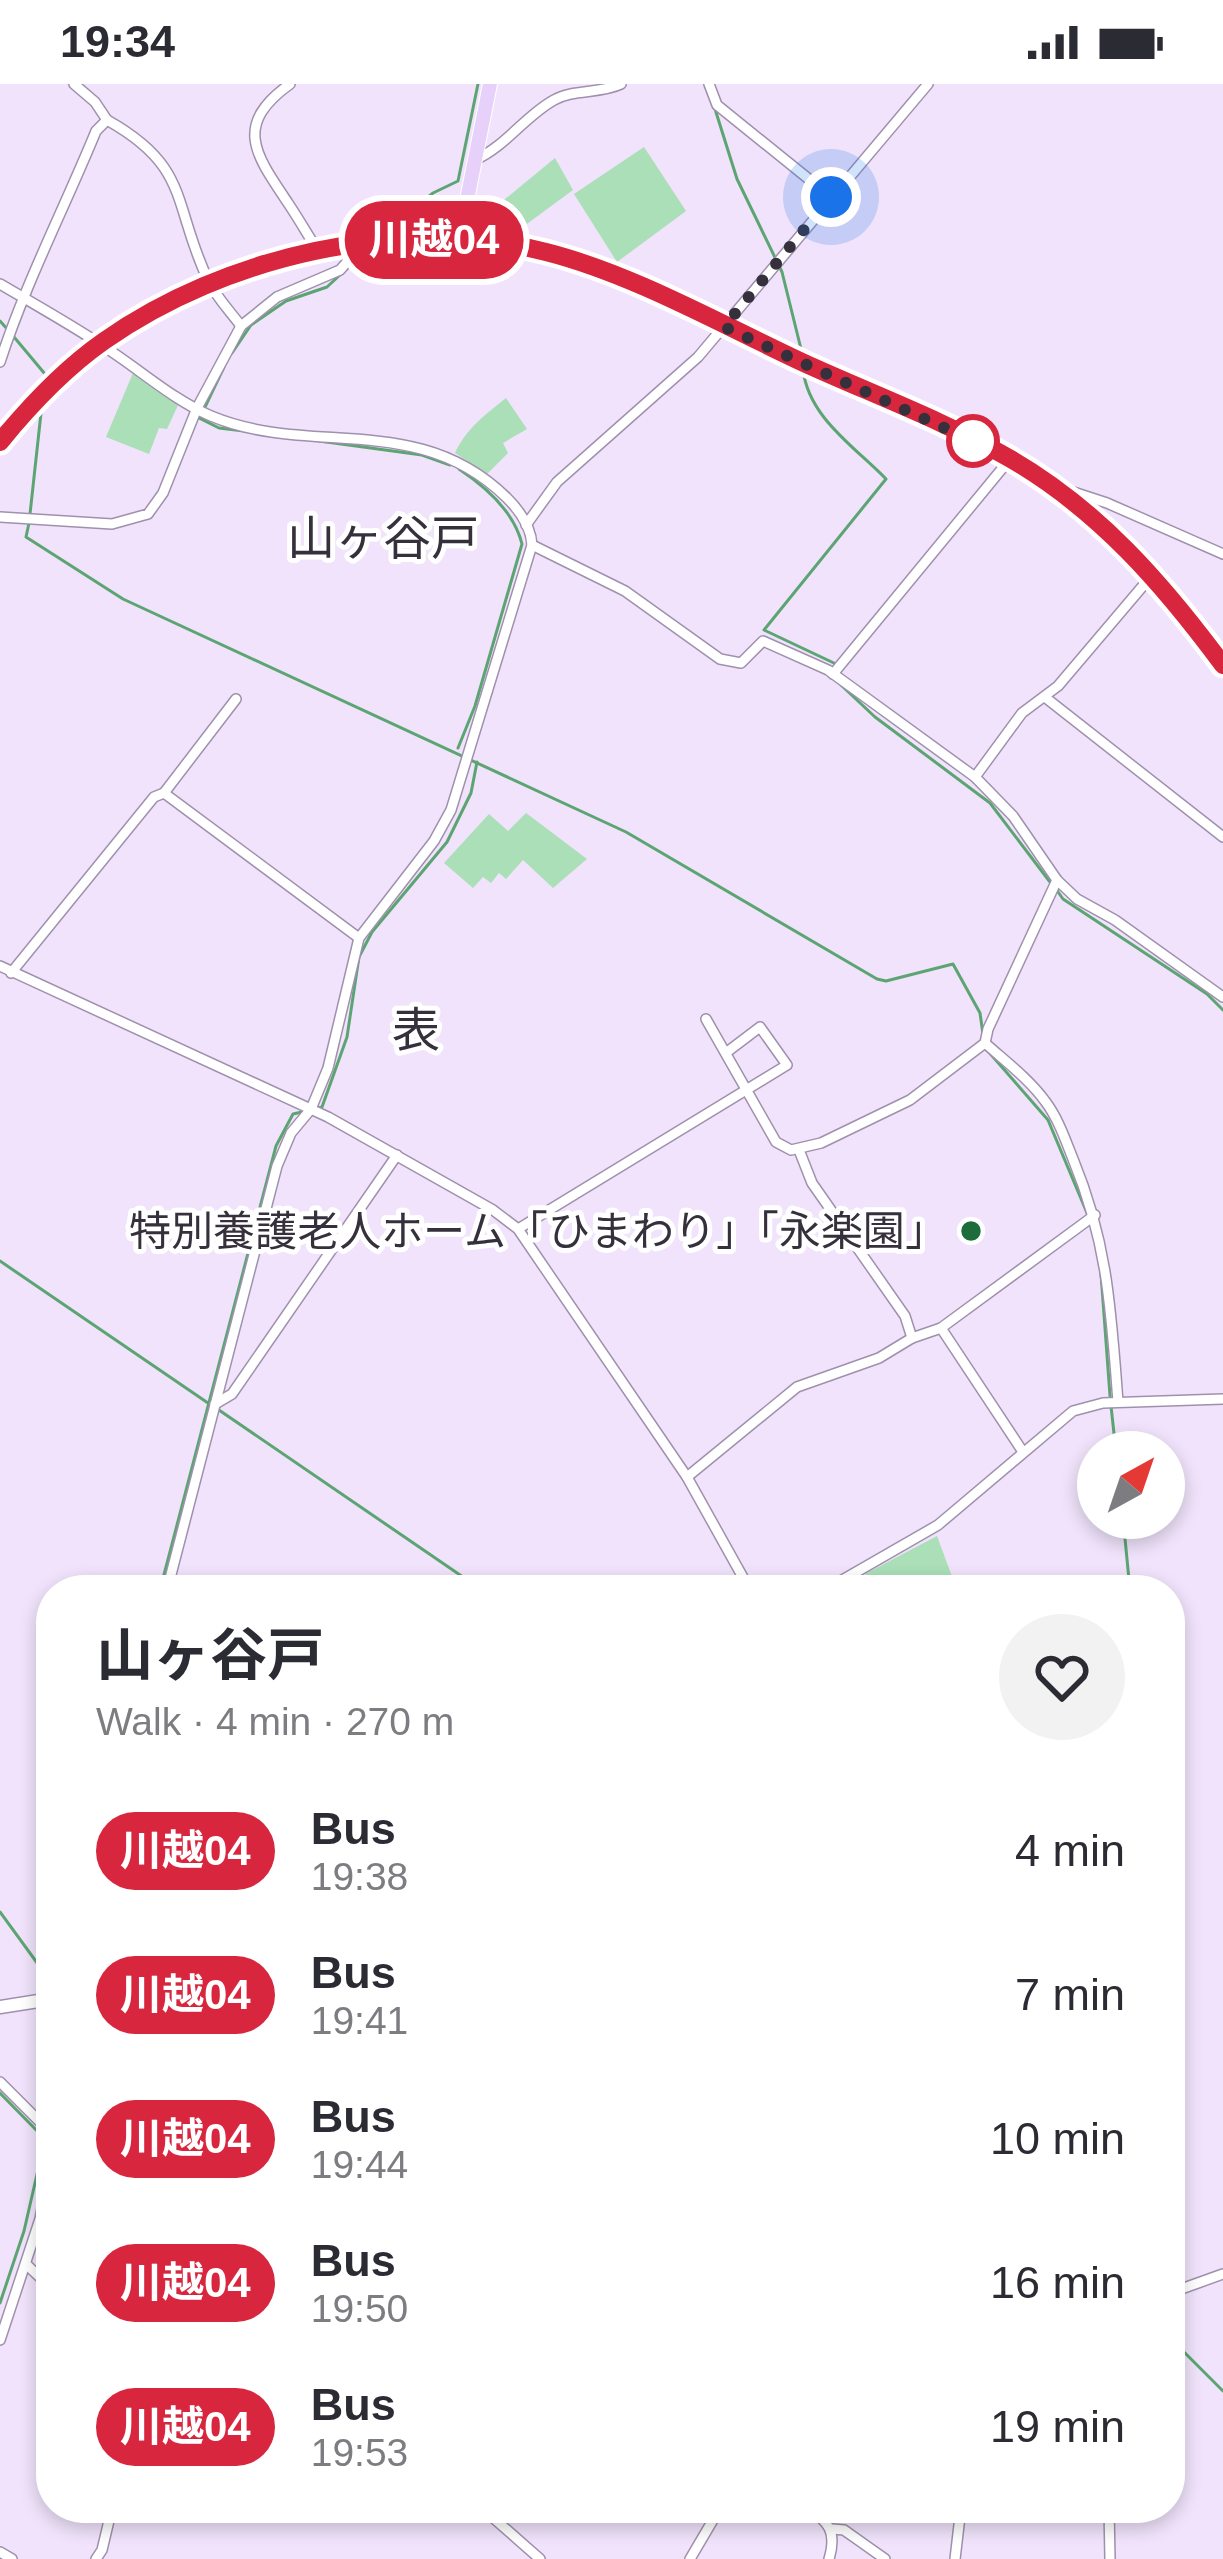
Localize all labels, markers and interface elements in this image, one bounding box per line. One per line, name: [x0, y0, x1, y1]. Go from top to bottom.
text: 19:34: [60, 16, 175, 67]
your location: [801, 167, 861, 227]
line badge: 川越04: [350, 201, 518, 279]
text: 川越04: [369, 216, 499, 263]
unlabelled marker: [948, 416, 998, 466]
district label: 山ヶ谷戸: [287, 512, 479, 565]
district label: 表: [392, 1004, 440, 1057]
place label: 特別養護老人ホーム「ひまわり」「永楽園」: [129, 1208, 947, 1255]
marker: 特別養護老人ホーム「ひまわり」「永楽園」: [958, 1218, 984, 1244]
north arrow: [1077, 1431, 1185, 1539]
map controls: [1077, 1431, 1185, 1539]
button: heart: [999, 1614, 1125, 1740]
text: 山ヶ谷戸: [96, 1623, 324, 1687]
text: Walk · 4 min · 270 m: [96, 1700, 454, 1743]
text: Bus: [311, 1803, 396, 1854]
text: 4 min: [1015, 1825, 1125, 1876]
text: 川越04: [120, 1827, 251, 1874]
text: 19:38: [311, 1855, 408, 1898]
text: Bus: [311, 1947, 396, 1998]
text: 7 min: [1015, 1969, 1125, 2020]
text: 川越04: [120, 1971, 251, 2018]
text: 19:41: [311, 1999, 408, 2042]
text: Bus: [311, 2091, 396, 2142]
text: 10 min: [990, 2113, 1125, 2164]
text: 川越04: [120, 2115, 251, 2162]
text: 19:44: [311, 2143, 408, 2186]
text: Bus: [311, 2235, 396, 2286]
text: 16 min: [990, 2257, 1125, 2308]
text: 川越04: [120, 2259, 251, 2306]
text: 19:50: [311, 2287, 408, 2330]
text: Bus: [311, 2379, 396, 2430]
text: 19 min: [990, 2401, 1125, 2452]
text: 川越04: [120, 2403, 251, 2450]
text: 19:53: [311, 2431, 408, 2474]

